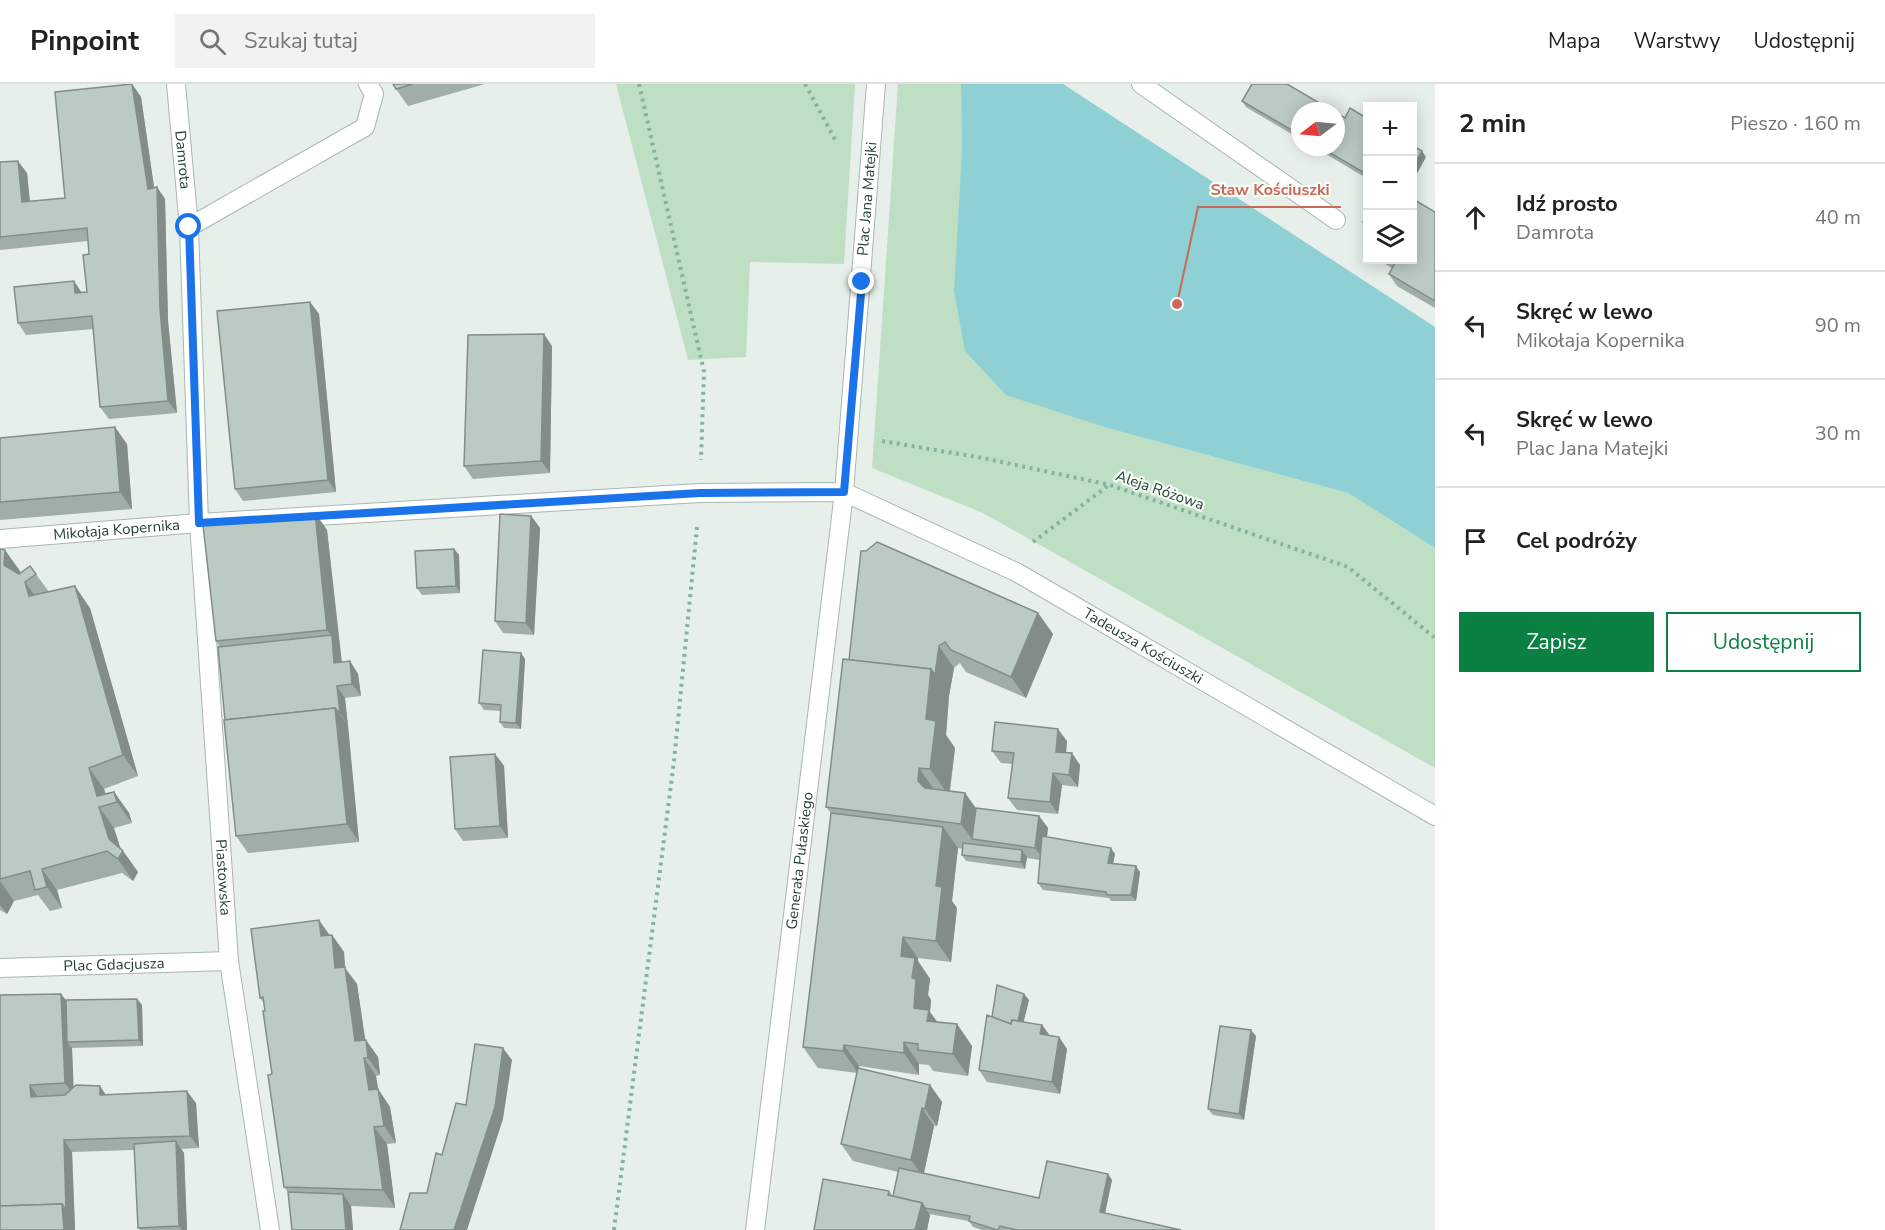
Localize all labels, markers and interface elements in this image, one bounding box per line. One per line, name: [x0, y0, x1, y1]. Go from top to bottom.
search box: [175, 14, 595, 68]
text: Pinpoint: [30, 22, 139, 60]
icon: search: [196, 25, 229, 58]
text: Szukaj tutaj: [244, 26, 358, 56]
text: Mapa: [1548, 27, 1601, 55]
text: Warstwy: [1634, 27, 1720, 55]
text: Udostępnij: [1753, 27, 1855, 55]
north arrow: [1291, 102, 1345, 156]
map controls: [1363, 102, 1417, 264]
button: +: [1363, 102, 1417, 156]
text: 2 min: [1459, 106, 1526, 141]
text: Pieszo · 160 m: [1730, 110, 1861, 137]
street label: Damrota: [170, 130, 195, 190]
street label: Plac Jana Matejki: [853, 141, 881, 257]
button: −: [1363, 156, 1417, 210]
callout: Staw Kościuszki: [1198, 173, 1341, 207]
text: Staw Kościuszki: [1210, 179, 1330, 201]
text: Idź prosto: [1516, 189, 1618, 219]
icon: ahead: [1459, 201, 1492, 234]
text: 40 m: [1815, 204, 1861, 231]
button: layers: [1363, 210, 1417, 264]
route start: [175, 213, 201, 239]
text: Damrota: [1516, 219, 1594, 246]
route end: [848, 268, 874, 294]
text: Skręć w lewo: [1516, 297, 1653, 327]
icon: left: [1459, 309, 1492, 342]
text: 90 m: [1815, 312, 1861, 339]
text: Mikołaja Kopernika: [1516, 327, 1685, 354]
text: Skręć w lewo: [1516, 405, 1653, 435]
icon: left: [1459, 417, 1492, 450]
text: 30 m: [1815, 420, 1861, 447]
text: Plac Jana Matejki: [1516, 435, 1668, 462]
street label: Aleja Różowa: [1113, 466, 1207, 514]
street label: Mikołaja Kopernika: [53, 515, 181, 545]
icon: arrive: [1459, 525, 1492, 558]
text: Cel podróży: [1516, 526, 1637, 556]
street label: Tadeusza Kościuszki: [1079, 603, 1207, 689]
button: Zapisz: [1459, 612, 1654, 672]
button: Udostępnij: [1666, 612, 1861, 672]
street label: Generała Pułaskiego: [781, 791, 818, 931]
street label: Piastowska: [211, 839, 236, 916]
street label: Plac Gdacjusza: [63, 953, 165, 976]

